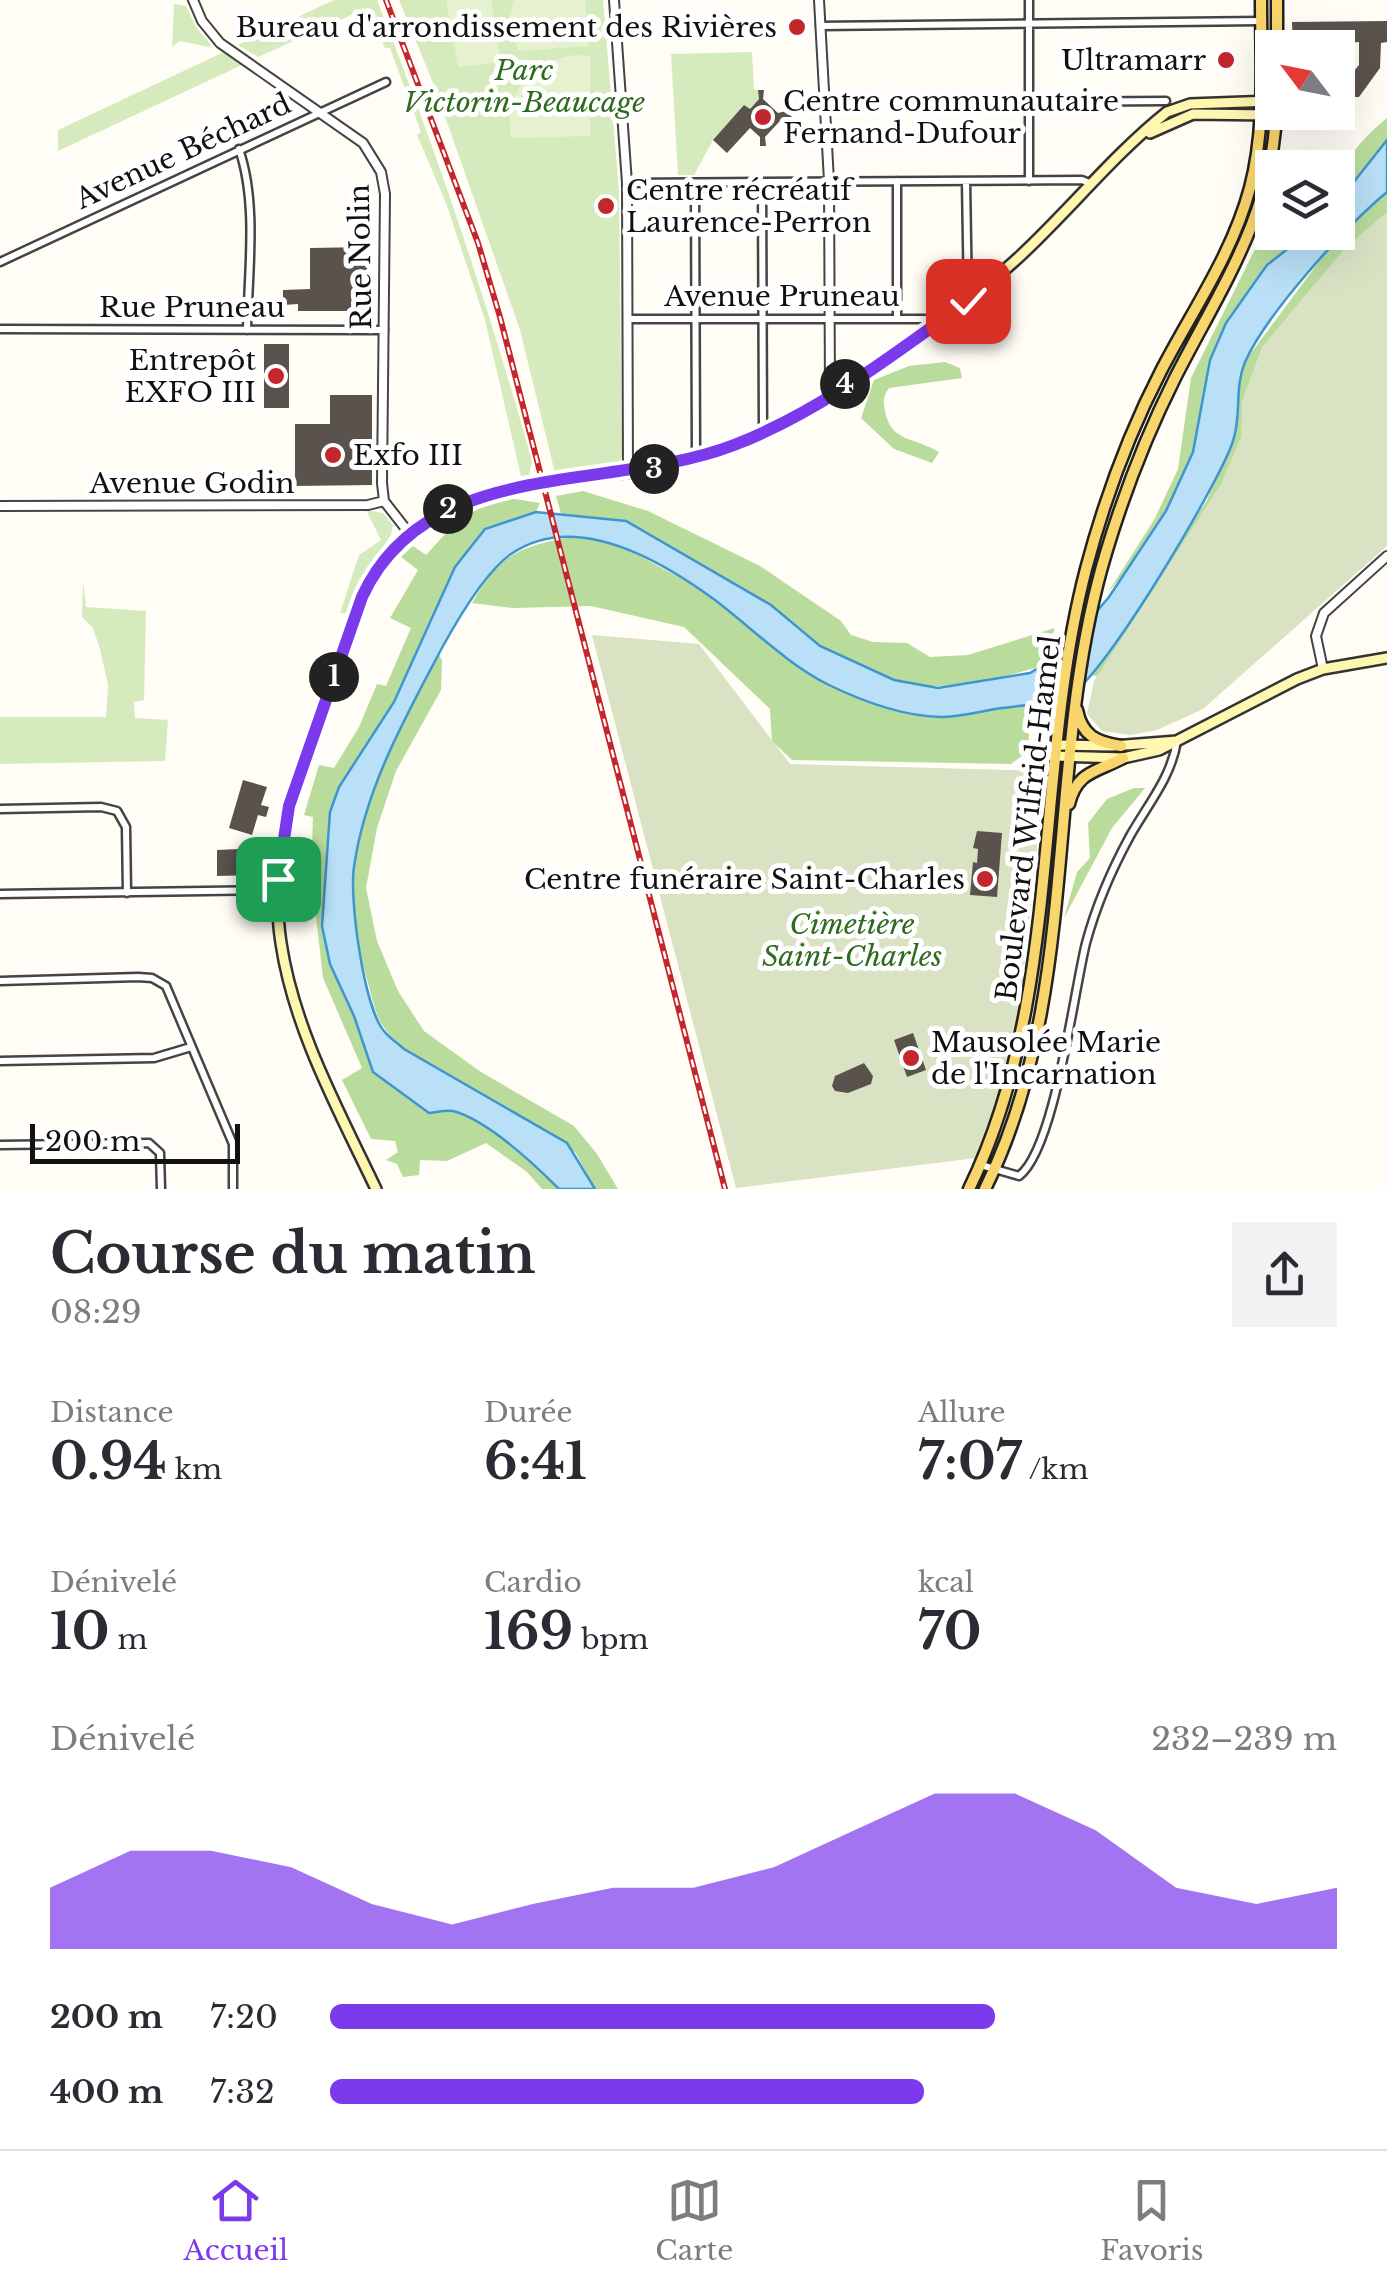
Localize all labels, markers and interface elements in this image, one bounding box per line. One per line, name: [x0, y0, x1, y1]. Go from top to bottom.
place label: Bureau d'arrondissement des Rivières: [236, 10, 777, 45]
marker: Bureau d'arrondissement des Rivières: [786, 16, 808, 38]
north arrow: [1255, 30, 1355, 130]
map controls: [1255, 30, 1355, 250]
place label: Ultramarr: [1061, 43, 1207, 78]
marker: Ultramarr: [1215, 49, 1237, 71]
park label: Parc Victorin-Beaucage: [403, 53, 645, 120]
place label: Centre communautaire Fernand-Dufour: [783, 84, 1119, 151]
street label: Avenue Béchard: [69, 86, 297, 217]
marker: Centre communautaire Fernand-Dufour: [752, 106, 774, 128]
button: layers: [1255, 150, 1355, 250]
place label: Centre récréatif Laurence-Perron: [626, 173, 871, 240]
street label: Rue Nolin: [342, 184, 379, 330]
marker: Centre récréatif Laurence-Perron: [595, 195, 617, 217]
pin: [926, 259, 1011, 344]
icon: check: [941, 274, 996, 329]
street label: Avenue Pruneau: [663, 279, 900, 314]
street label: Rue Pruneau: [99, 290, 285, 325]
place label: Entrepôt EXFO III: [125, 343, 256, 410]
pin: 4: [820, 359, 870, 409]
marker: Entrepôt EXFO III: [265, 365, 287, 387]
text: 4: [836, 366, 854, 401]
place label: Exfo III: [353, 438, 463, 473]
marker: Exfo III: [322, 444, 344, 466]
pin: 3: [629, 444, 679, 494]
text: 3: [645, 451, 663, 486]
street label: Avenue Godin: [88, 466, 295, 501]
pin: 2: [423, 484, 473, 534]
text: 2: [439, 491, 457, 526]
street label: Boulevard Wilfrid-Hamel: [989, 633, 1068, 1003]
pin: 1: [309, 652, 359, 702]
text: 1: [328, 659, 340, 694]
pin: [236, 837, 321, 922]
icon: arrive: [251, 852, 306, 907]
place label: Centre funéraire Saint-Charles: [524, 862, 965, 897]
marker: Centre funéraire Saint-Charles: [974, 868, 996, 890]
park label: Cimetière Saint-Charles: [762, 907, 942, 974]
place label: Mausolée Marie de l'Incarnation: [931, 1025, 1161, 1092]
marker: Mausolée Marie de l'Incarnation: [900, 1047, 922, 1069]
scale bar: [30, 1119, 240, 1164]
text: 200 m: [45, 1124, 140, 1159]
text: Course du matin: [50, 1220, 535, 1288]
button: share: [1232, 1222, 1337, 1327]
text: 08:29: [50, 1292, 142, 1332]
text: Distance: [50, 1395, 173, 1430]
text: Durée: [484, 1395, 573, 1430]
text: Allure: [918, 1395, 1006, 1430]
text: 0.94: [50, 1430, 167, 1493]
text: 6:41: [484, 1430, 587, 1493]
text: 7:07: [918, 1430, 1022, 1493]
text: km: [167, 1452, 222, 1487]
text: /km: [1022, 1452, 1089, 1487]
text: Dénivelé: [50, 1565, 177, 1600]
text: Cardio: [484, 1565, 582, 1600]
text: kcal: [918, 1565, 974, 1600]
text: 10: [50, 1600, 110, 1663]
text: 169: [484, 1600, 573, 1663]
text: 70: [918, 1600, 982, 1663]
text: m: [110, 1622, 148, 1657]
text: bpm: [573, 1622, 649, 1657]
text: Dénivelé: [50, 1719, 195, 1759]
text: 232–239 m: [1151, 1719, 1337, 1759]
text: 200 m: [50, 1997, 163, 2037]
text: 7:20: [210, 1997, 278, 2037]
text: 400 m: [50, 2072, 163, 2112]
text: 7:32: [210, 2072, 275, 2112]
tab: Accueil: [184, 2173, 288, 2268]
tab: Carte: [655, 2173, 733, 2268]
tab: Favoris: [1100, 2173, 1203, 2268]

